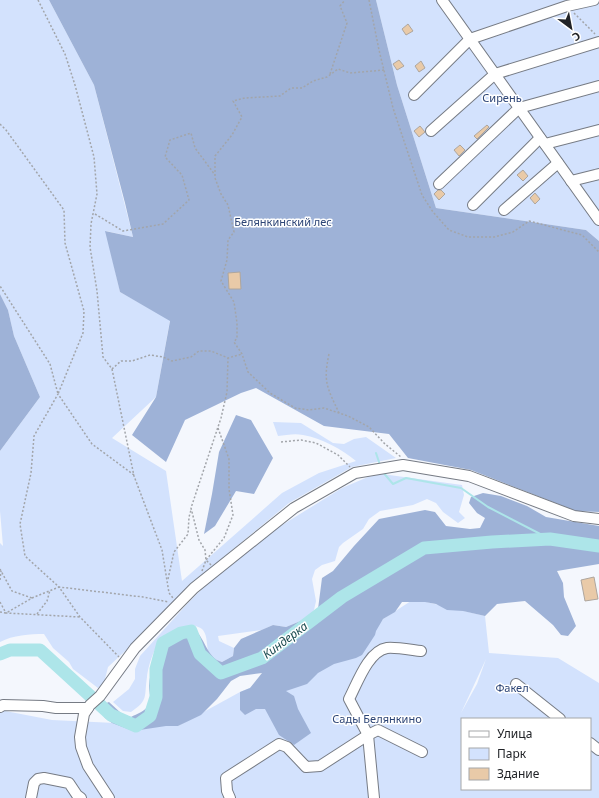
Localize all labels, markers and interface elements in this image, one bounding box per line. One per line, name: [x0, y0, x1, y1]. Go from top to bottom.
north arrow: [551, 8, 591, 48]
text: С: [570, 29, 584, 45]
park label: Сирень: [482, 90, 522, 105]
park label: Белянкинский лес: [234, 214, 332, 229]
water label: Киндерка: [259, 617, 311, 663]
park label: Факел: [495, 680, 529, 695]
park label: Сады Белянкино: [332, 711, 422, 726]
legend: [461, 718, 591, 790]
text: Улица: [497, 725, 532, 742]
text: Парк: [497, 745, 527, 762]
text: Здание: [497, 765, 540, 782]

